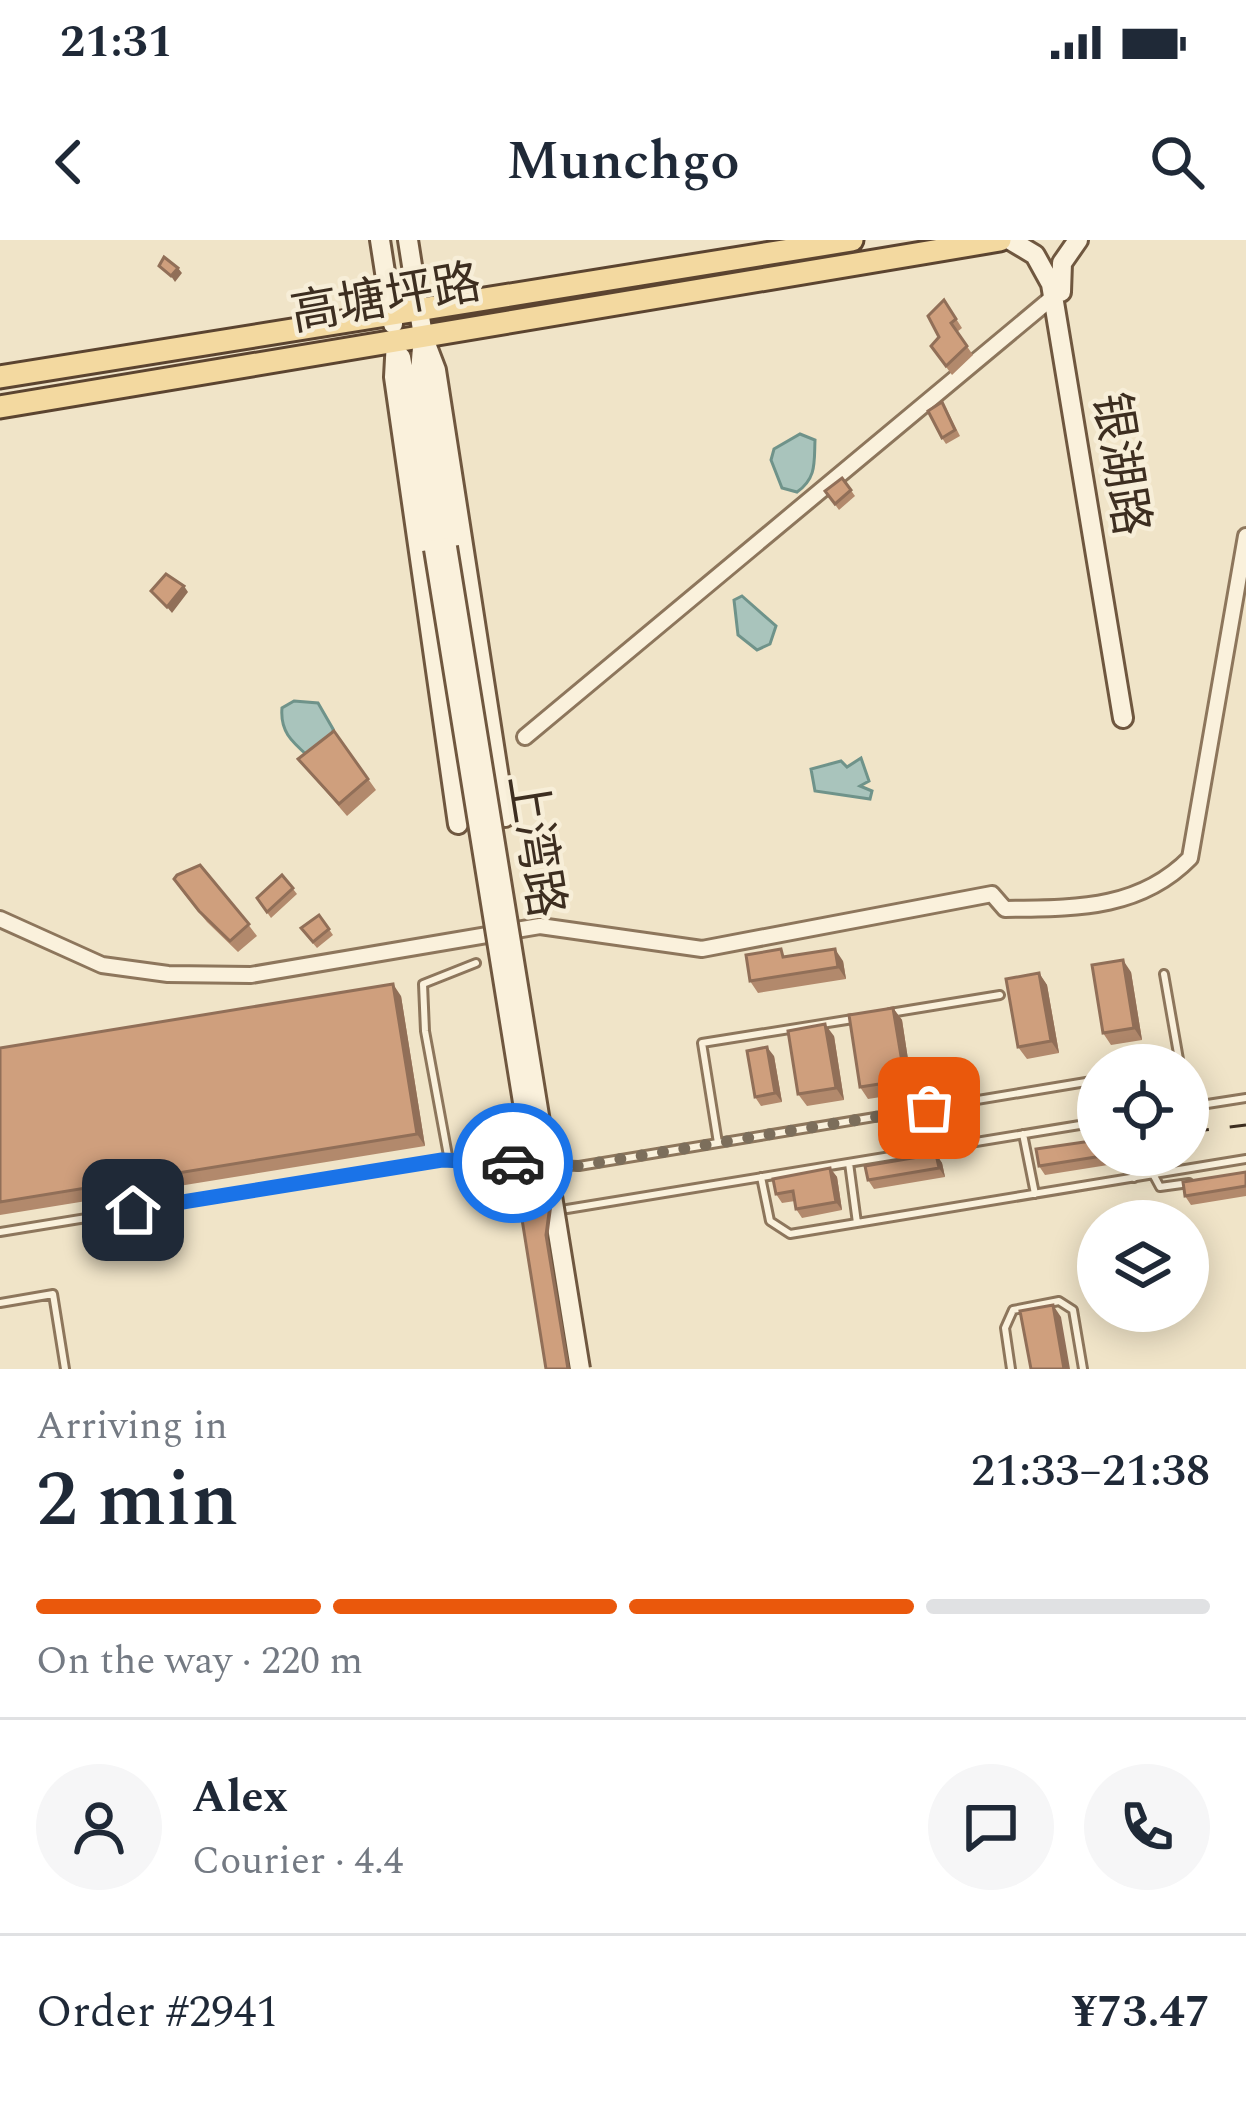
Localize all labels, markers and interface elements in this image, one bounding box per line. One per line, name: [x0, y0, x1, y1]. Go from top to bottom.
text: 21:31: [60, 8, 173, 77]
text: Munchgo: [506, 121, 740, 203]
icon: back: [36, 129, 102, 195]
icon: search: [1144, 129, 1210, 195]
street label: 高塘坪路: [285, 246, 487, 352]
street label: 银湖路: [1073, 387, 1167, 541]
street label: 上湾路: [488, 769, 582, 923]
map controls: [1077, 1044, 1209, 1332]
button: locate: [1077, 1044, 1209, 1176]
pin: [878, 1057, 980, 1159]
icon: bag: [896, 1075, 962, 1141]
courier: [453, 1103, 573, 1223]
icon: car: [480, 1130, 546, 1196]
pin: [82, 1159, 184, 1261]
icon: home: [100, 1177, 166, 1243]
button: layers: [1077, 1200, 1209, 1332]
text: Arriving in: [36, 1397, 228, 1456]
text: 21:33–21:38: [971, 1437, 1210, 1506]
text: 2 min: [36, 1441, 238, 1560]
text: On the way · 220 m: [36, 1632, 363, 1691]
text: Alex: [192, 1763, 288, 1832]
button: person: [36, 1764, 162, 1890]
button: chat: [928, 1764, 1054, 1890]
button: phone: [1084, 1764, 1210, 1890]
text: Courier · 4.4: [192, 1832, 403, 1891]
text: Order #2941: [36, 1978, 279, 2047]
text: ¥73.47: [1072, 1978, 1210, 2047]

